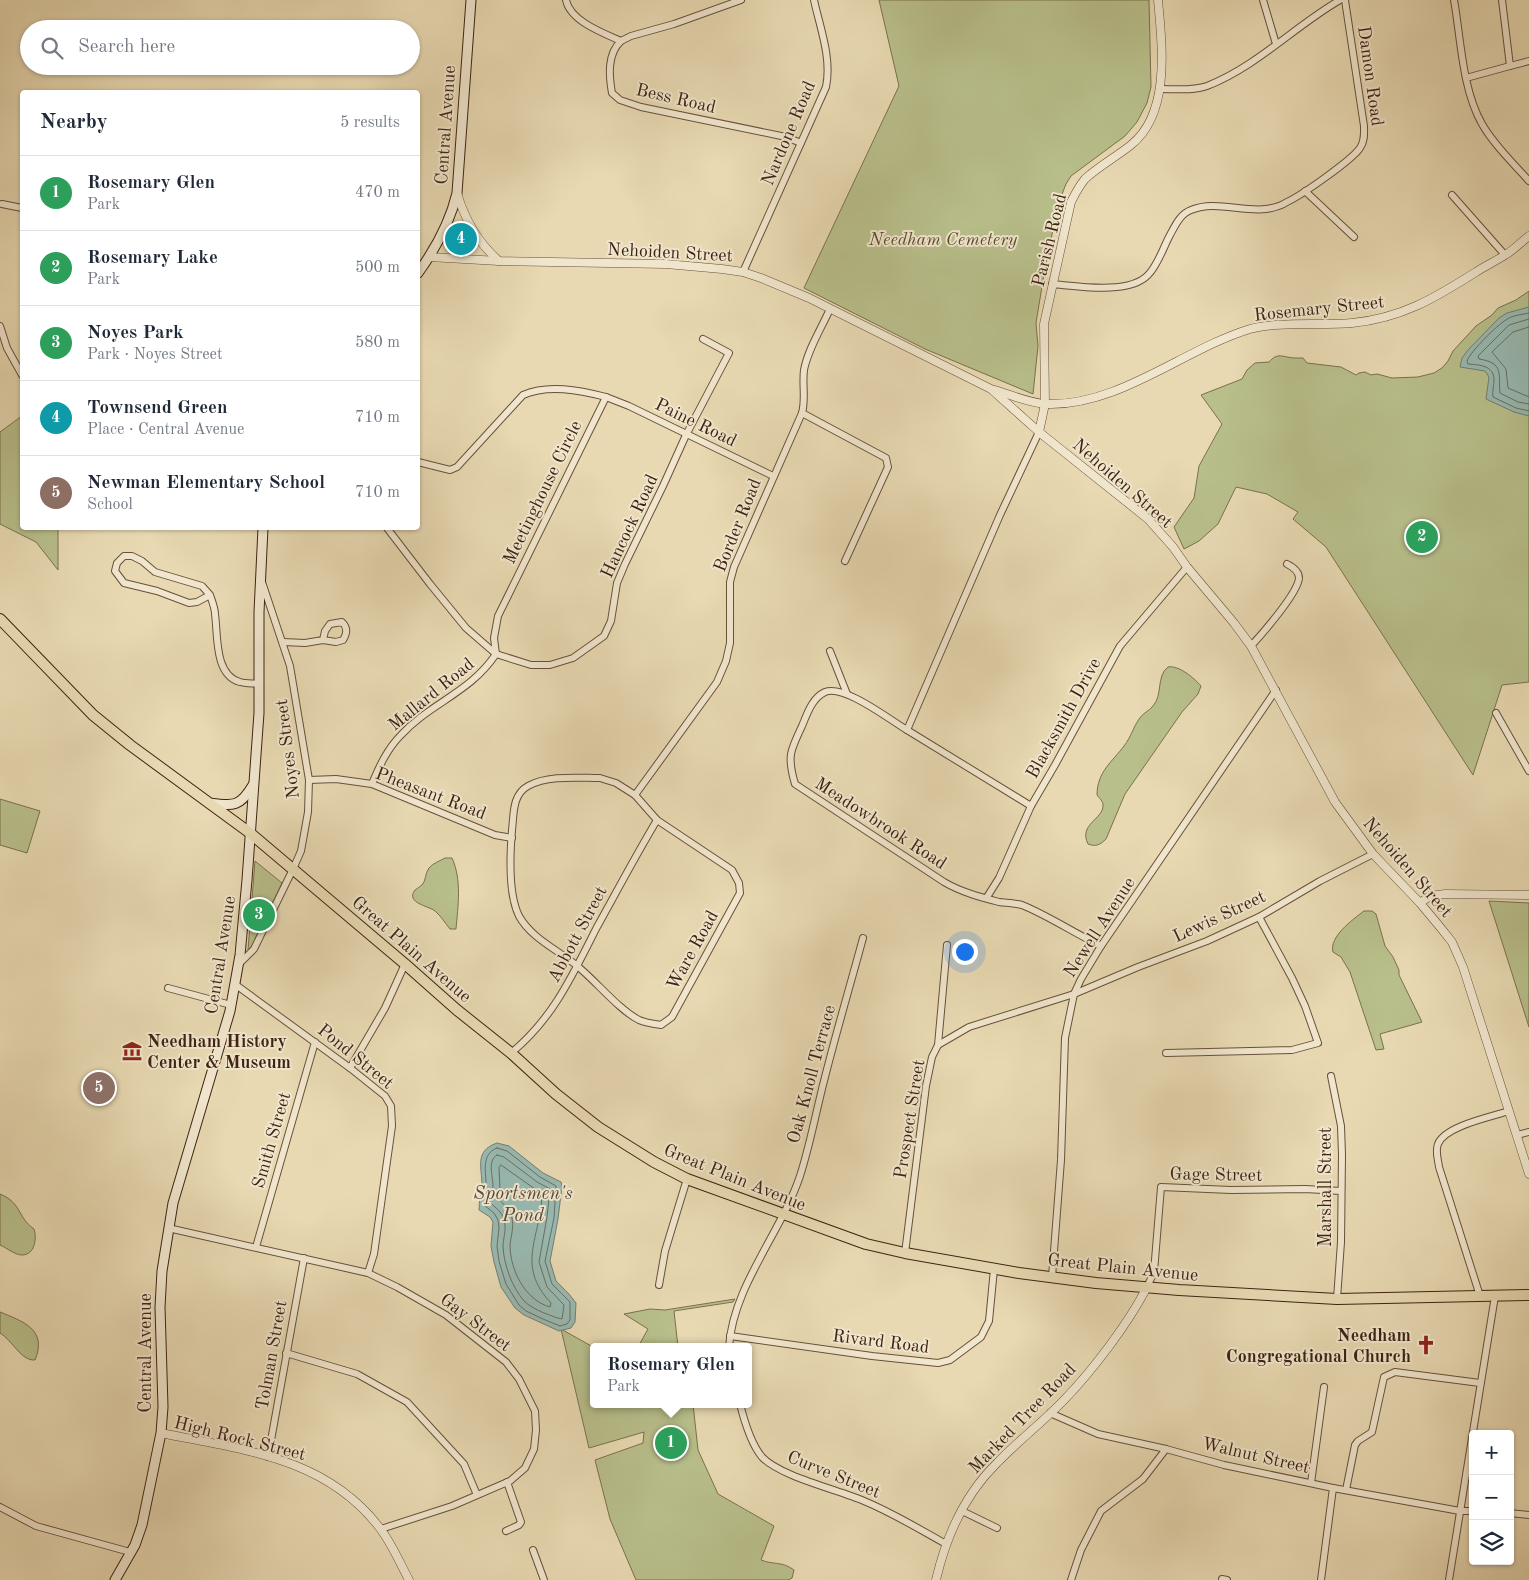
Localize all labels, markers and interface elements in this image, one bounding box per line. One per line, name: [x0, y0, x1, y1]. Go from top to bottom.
search box: [20, 20, 420, 75]
street label: Damon Road: [1354, 25, 1386, 127]
icon: search: [38, 34, 66, 62]
text: Search here: [78, 38, 175, 57]
street label: Central Avenue: [433, 65, 459, 185]
street label: Nardone Road: [759, 79, 819, 188]
street label: Bess Road: [634, 81, 717, 117]
text: Nearby: [40, 112, 108, 133]
text: 5 results: [340, 115, 400, 131]
text: Rosemary Glen: [87, 174, 215, 193]
text: 1: [51, 185, 61, 201]
text: 470 m: [355, 185, 400, 201]
street label: Parish Road: [1030, 192, 1070, 289]
text: Park: [87, 197, 120, 213]
pin: 4: [445, 220, 477, 258]
park label: Needham Cemetery: [868, 231, 1018, 249]
street label: Nehoiden Street: [607, 241, 733, 265]
text: Rosemary Lake: [87, 249, 218, 268]
text: 2: [51, 260, 61, 276]
text: 500 m: [355, 260, 400, 276]
text: Park: [87, 272, 120, 288]
street label: Rosemary Street: [1253, 293, 1385, 325]
text: Noyes Park: [87, 324, 184, 343]
text: 3: [51, 335, 61, 351]
text: 580 m: [355, 335, 400, 351]
text: Park · Noyes Street: [87, 347, 223, 363]
street label: Paine Road: [652, 395, 739, 450]
text: Townsend Green: [87, 399, 228, 418]
text: 4: [51, 410, 61, 426]
text: 710 m: [355, 410, 400, 426]
street label: Meetinghouse Circle: [500, 418, 585, 567]
text: Place · Central Avenue: [87, 422, 244, 438]
street label: Nehoiden Street: [1069, 436, 1176, 532]
street label: Hancock Road: [598, 472, 662, 581]
text: Newman Elementary School: [87, 474, 325, 493]
street label: Border Road: [711, 476, 765, 575]
text: 5: [51, 485, 61, 501]
text: 710 m: [355, 485, 400, 501]
text: School: [87, 497, 133, 513]
pin: 2: [1406, 518, 1438, 556]
street label: Mallard Road: [385, 655, 478, 735]
street label: Blacksmith Drive: [1023, 655, 1104, 782]
street label: Noyes Street: [273, 698, 303, 800]
street label: Pheasant Road: [373, 765, 489, 823]
street label: Meadowbrook Road: [811, 775, 950, 873]
street label: Nehoiden Street: [1359, 814, 1455, 921]
street label: Newell Avenue: [1061, 874, 1139, 981]
street label: Abbott Street: [545, 883, 611, 986]
street label: Lewis Street: [1170, 888, 1268, 946]
street label: Great Plain Avenue: [348, 893, 474, 1006]
street label: Central Avenue: [203, 895, 239, 1016]
pin: 3: [243, 896, 275, 934]
street label: Ware Road: [664, 908, 722, 993]
your location: [952, 939, 978, 965]
street label: Oak Knoll Terrace: [785, 1003, 839, 1145]
street label: Pond Street: [314, 1021, 397, 1093]
place label: Needham History Center & Museum: [147, 1033, 291, 1072]
museum icon: Needham History Center & Museum: [121, 1040, 143, 1062]
street label: Prospect Street: [892, 1058, 928, 1180]
pin: 5: [83, 1069, 115, 1107]
street label: Smith Street: [250, 1090, 294, 1190]
street label: Marshall Street: [1317, 1127, 1335, 1247]
street label: Great Plain Avenue: [661, 1141, 808, 1215]
street label: Gage Street: [1170, 1165, 1262, 1185]
water label: Sportsmen's Pond: [473, 1185, 573, 1226]
street label: Great Plain Avenue: [1047, 1251, 1199, 1285]
street label: Gay Street: [437, 1290, 514, 1355]
street label: Central Avenue: [137, 1293, 155, 1413]
street label: Tolman Street: [253, 1299, 290, 1411]
street label: Rivard Road: [831, 1327, 930, 1357]
place label: Needham Congregational Church: [1226, 1327, 1411, 1366]
church icon: Needham Congregational Church: [1415, 1334, 1437, 1356]
popup: [590, 1343, 752, 1408]
text: Rosemary Glen: [607, 1356, 735, 1375]
street label: Marked Tree Road: [966, 1360, 1080, 1477]
text: Park: [607, 1379, 640, 1395]
street label: High Rock Street: [172, 1414, 308, 1464]
pin: 1: [655, 1424, 687, 1462]
map controls: [1469, 1430, 1514, 1565]
button: +: [1469, 1430, 1514, 1475]
street label: Walnut Street: [1200, 1435, 1311, 1477]
street label: Curve Street: [784, 1448, 883, 1502]
button: −: [1469, 1475, 1514, 1520]
button: layers: [1469, 1520, 1514, 1565]

